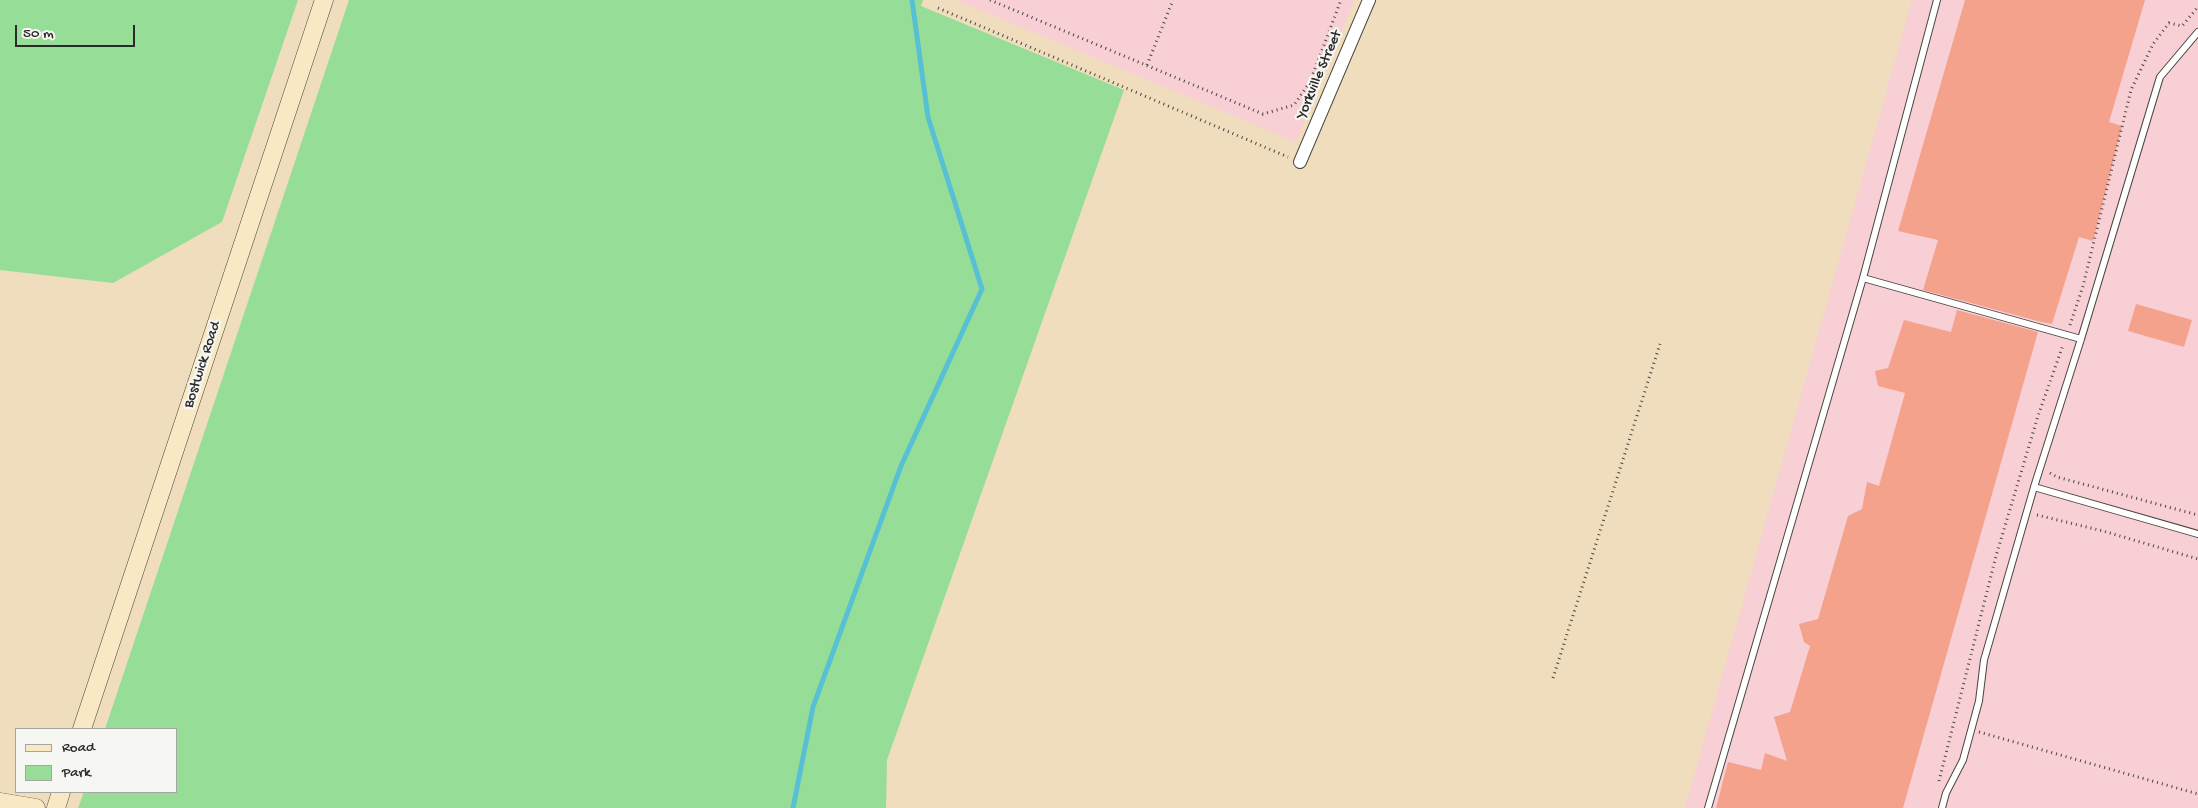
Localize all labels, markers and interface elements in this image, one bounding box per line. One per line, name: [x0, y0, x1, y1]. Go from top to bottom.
scale bar: [18, 15, 138, 47]
text: 50 m: [23, 25, 54, 43]
street label: Yorkville Street: [1293, 28, 1347, 122]
street label: Bostwick Road: [181, 319, 225, 411]
legend: [15, 728, 178, 793]
text: Road: [62, 739, 95, 757]
text: Park: [62, 764, 91, 782]

